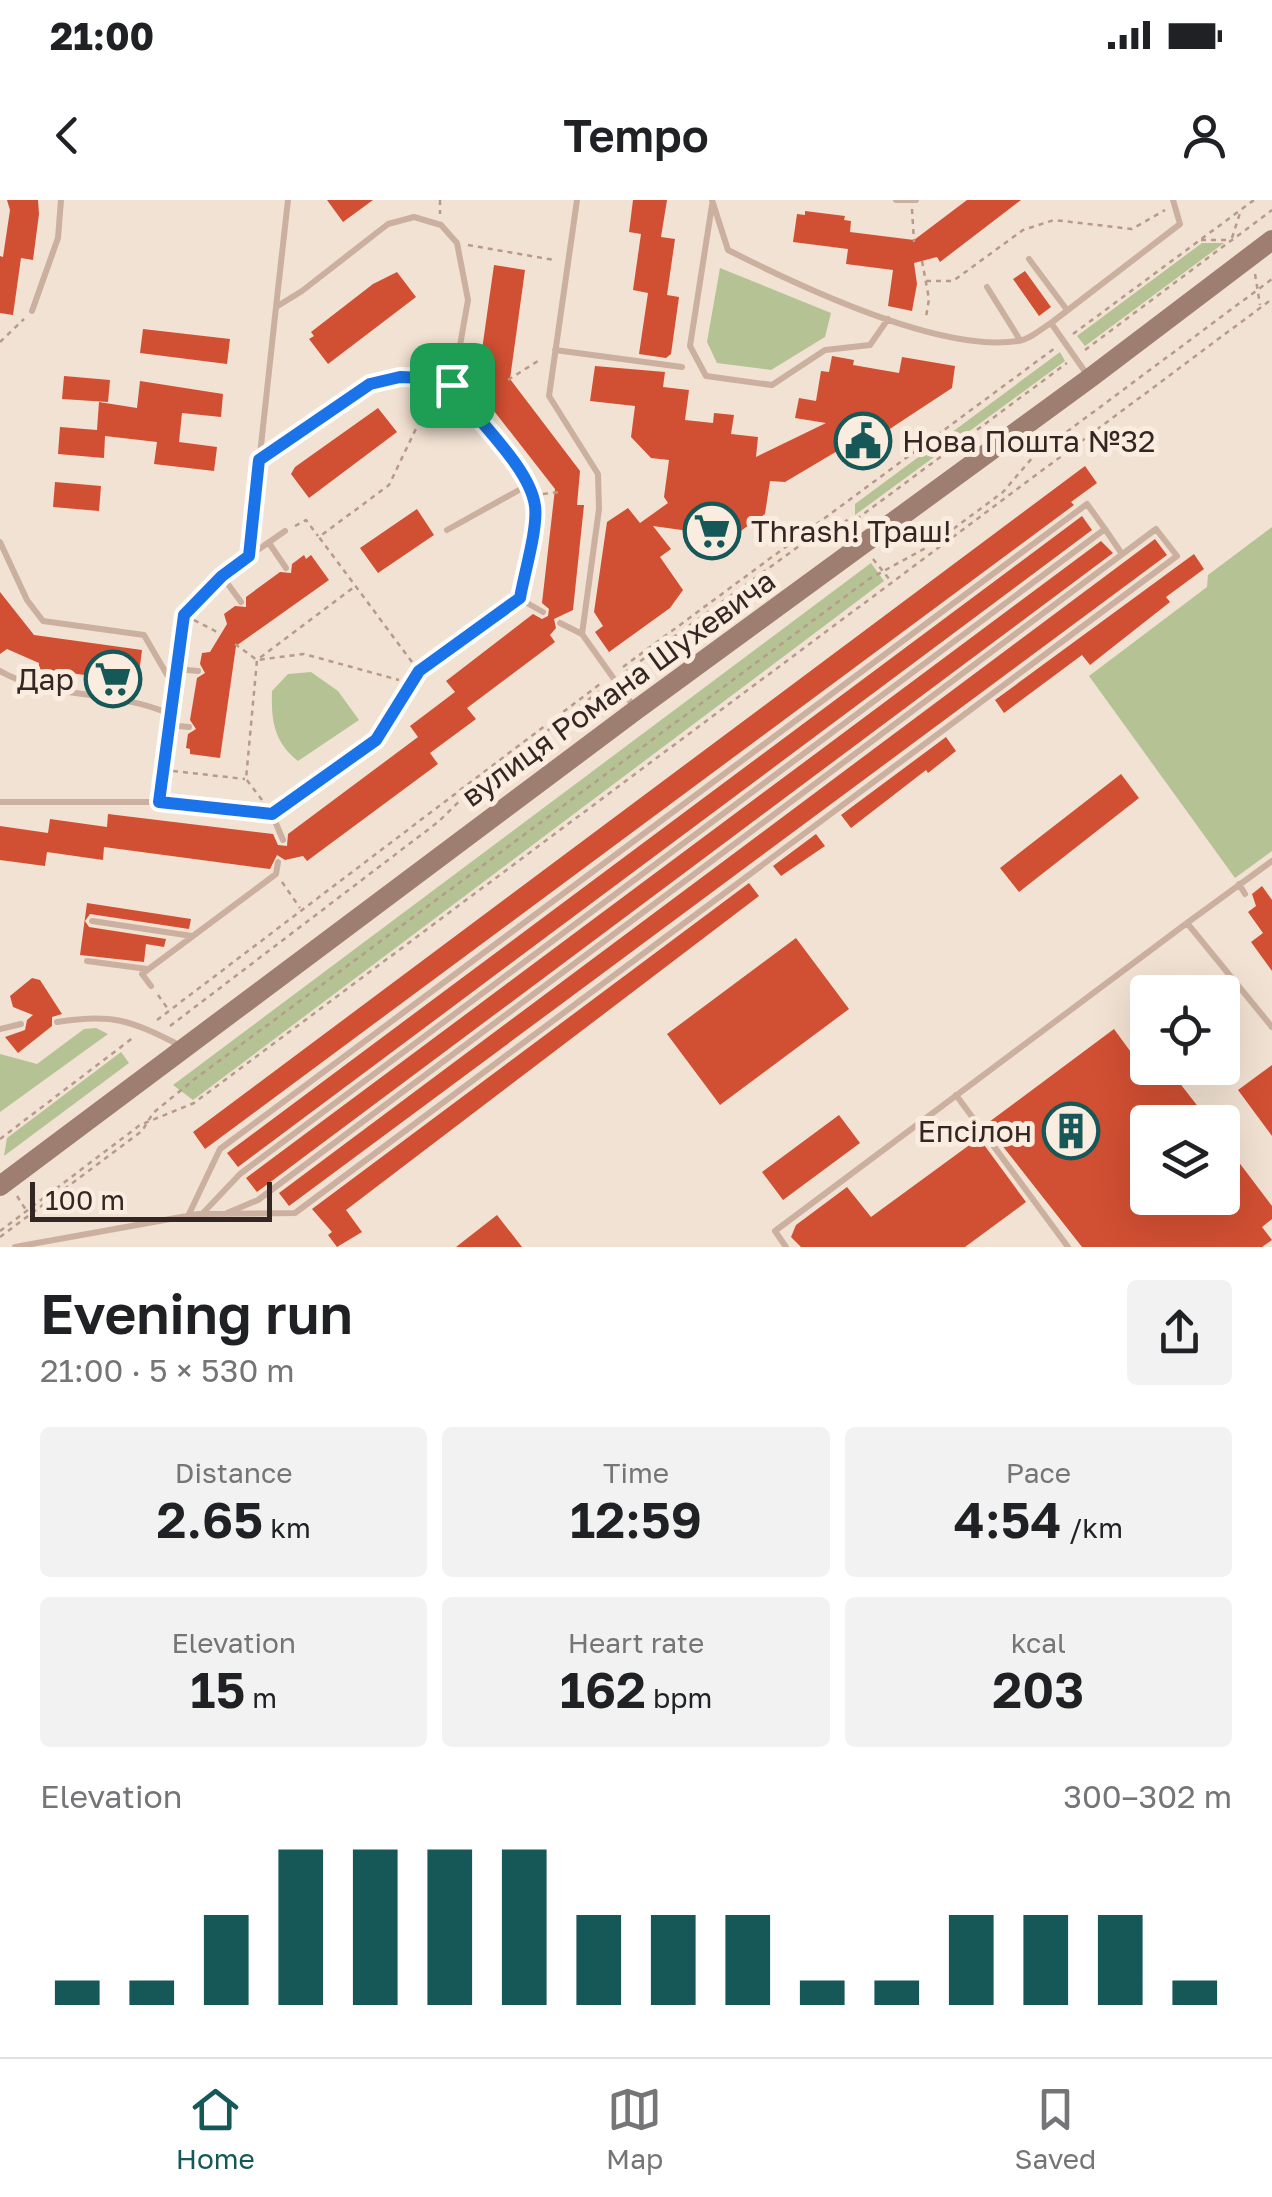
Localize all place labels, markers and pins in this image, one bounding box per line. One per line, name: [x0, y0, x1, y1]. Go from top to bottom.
pin: [410, 343, 495, 428]
public building icon: Нова Пошта №32: [833, 411, 893, 471]
place label: Нова Пошта №32: [902, 423, 1155, 459]
supermarket icon: Thrash! Траш!: [682, 501, 742, 561]
place label: Thrash! Траш!: [751, 513, 952, 549]
supermarket icon: Дар: [83, 649, 143, 709]
place label: Дар: [17, 661, 74, 697]
building icon: Епсілон: [1041, 1101, 1101, 1161]
place label: Епсілон: [917, 1113, 1032, 1149]

